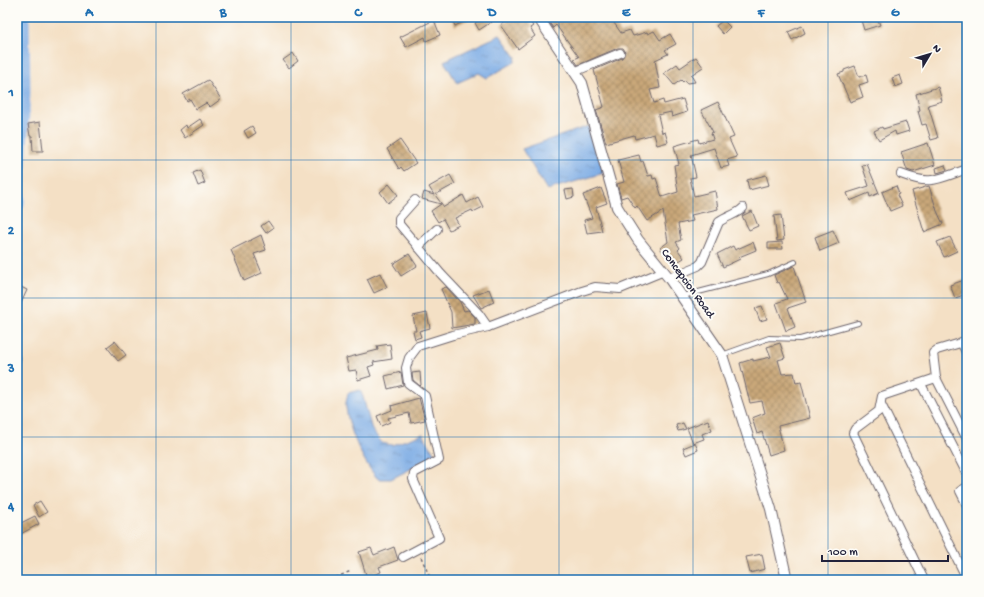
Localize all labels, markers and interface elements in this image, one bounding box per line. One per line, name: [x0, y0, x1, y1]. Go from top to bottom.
text: A: [84, 6, 94, 21]
text: B: [219, 6, 228, 21]
text: C: [353, 6, 363, 21]
text: D: [487, 6, 497, 21]
text: E: [622, 6, 631, 21]
text: F: [757, 6, 766, 21]
text: G: [891, 6, 900, 21]
north arrow: [910, 34, 950, 74]
text: N: [929, 43, 943, 56]
text: 1: [7, 86, 14, 101]
text: 2: [8, 224, 15, 239]
street label: Concepcion Road: [657, 247, 717, 322]
text: 3: [7, 362, 15, 377]
text: 4: [7, 500, 15, 515]
scale bar: [822, 537, 948, 563]
text: 100 m: [827, 546, 858, 560]

